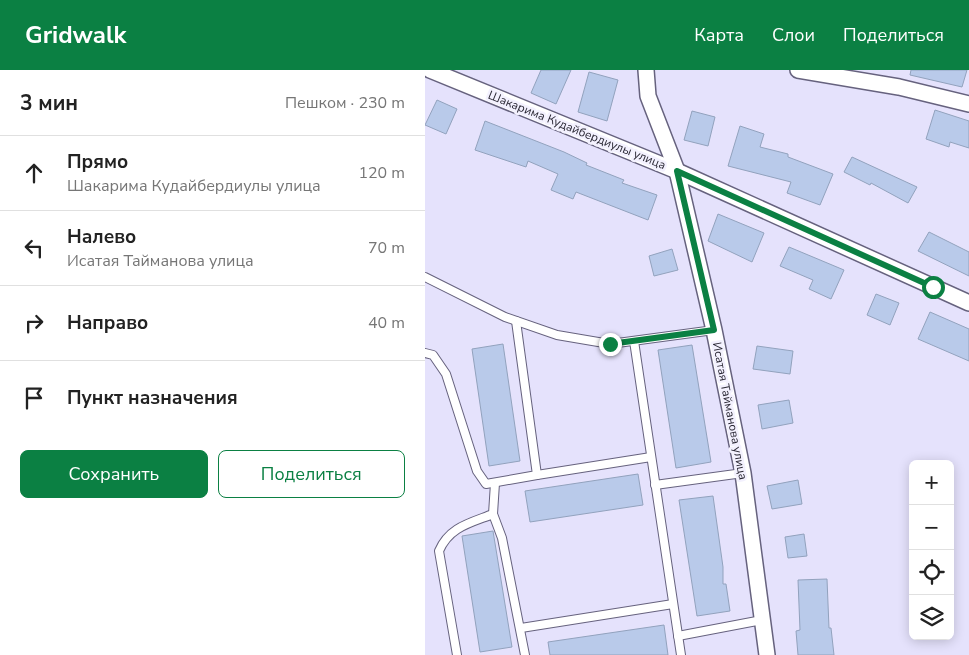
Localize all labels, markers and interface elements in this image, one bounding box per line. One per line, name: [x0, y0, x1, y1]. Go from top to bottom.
text: Gridwalk: [25, 19, 126, 51]
text: Карта: [694, 23, 744, 47]
text: Слои: [772, 23, 815, 47]
text: Поделиться: [843, 23, 944, 47]
street label: Шакарима Кудайбердиулы улица: [486, 87, 668, 173]
text: 3 мин: [20, 89, 78, 117]
text: Пешком · 230 m: [285, 92, 405, 114]
text: Прямо: [67, 149, 128, 175]
icon: ahead: [20, 159, 48, 187]
text: 120 m: [358, 162, 405, 184]
text: Шакарима Кудайбердиулы улица: [67, 175, 321, 197]
text: Налево: [67, 224, 136, 250]
icon: left: [20, 234, 48, 262]
text: 70 m: [368, 237, 405, 259]
text: Исатая Тайманова улица: [67, 250, 254, 272]
route start: [922, 276, 945, 299]
icon: right: [20, 309, 48, 337]
text: Направо: [67, 310, 148, 336]
text: 40 m: [368, 312, 405, 334]
route end: [599, 333, 622, 356]
street label: Исатая Тайманова улица: [709, 341, 751, 481]
icon: arrive: [20, 384, 48, 412]
text: Пункт назначения: [67, 385, 238, 411]
button: Сохранить: [20, 450, 208, 498]
button: Поделиться: [218, 450, 405, 498]
map controls: [909, 460, 954, 640]
button: +: [909, 460, 954, 505]
button: −: [909, 505, 954, 550]
button: locate: [909, 550, 954, 595]
button: layers: [909, 595, 954, 640]

